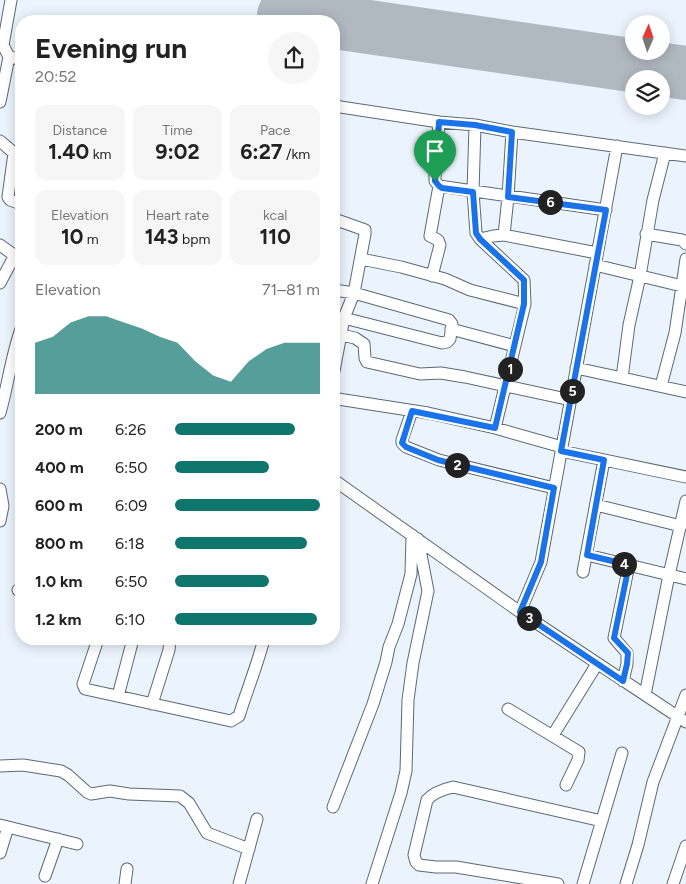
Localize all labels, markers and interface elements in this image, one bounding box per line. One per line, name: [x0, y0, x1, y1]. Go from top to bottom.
north arrow: [625, 15, 670, 60]
map controls: [625, 15, 670, 115]
text: Evening run: [35, 31, 187, 65]
button: share: [268, 32, 320, 84]
text: 20:52: [35, 67, 76, 86]
button: layers: [625, 70, 670, 115]
text: Distance: [52, 122, 107, 139]
text: Time: [162, 122, 193, 139]
text: Pace: [260, 122, 290, 139]
pin: [414, 130, 456, 181]
icon: arrive: [421, 137, 449, 165]
text: 1.40: [48, 139, 89, 164]
text: 9:02: [155, 139, 200, 164]
text: 6:27: [240, 139, 283, 164]
text: km: [89, 146, 111, 163]
text: /km: [283, 146, 310, 163]
pin: 6: [538, 190, 562, 214]
text: 6: [546, 194, 555, 211]
text: Elevation: [51, 207, 109, 224]
text: Heart rate: [146, 207, 209, 224]
text: kcal: [263, 207, 287, 224]
text: 10: [61, 224, 83, 249]
text: 143: [145, 224, 178, 249]
text: 110: [259, 224, 291, 249]
text: m: [83, 231, 99, 248]
text: bpm: [178, 231, 210, 248]
text: Elevation: [35, 280, 101, 299]
text: 71–81 m: [262, 280, 320, 299]
pin: 1: [498, 356, 522, 382]
text: 1: [508, 361, 513, 378]
pin: 5: [560, 378, 584, 404]
text: 5: [568, 383, 577, 400]
text: 200 m: [35, 420, 83, 439]
text: 6:26: [115, 420, 146, 439]
pin: 2: [444, 452, 470, 478]
text: 2: [453, 457, 462, 474]
text: 400 m: [35, 458, 84, 477]
text: 6:50: [115, 458, 148, 477]
text: 600 m: [35, 496, 83, 515]
text: 6:09: [115, 496, 147, 515]
text: 800 m: [35, 534, 83, 553]
text: 6:18: [115, 534, 145, 553]
pin: 4: [612, 552, 636, 576]
text: 4: [620, 556, 629, 573]
text: 1.0 km: [35, 572, 82, 591]
text: 6:50: [115, 572, 148, 591]
pin: 3: [516, 606, 542, 630]
text: 1.2 km: [35, 610, 81, 629]
text: 6:10: [115, 610, 145, 629]
text: 3: [526, 610, 533, 627]

